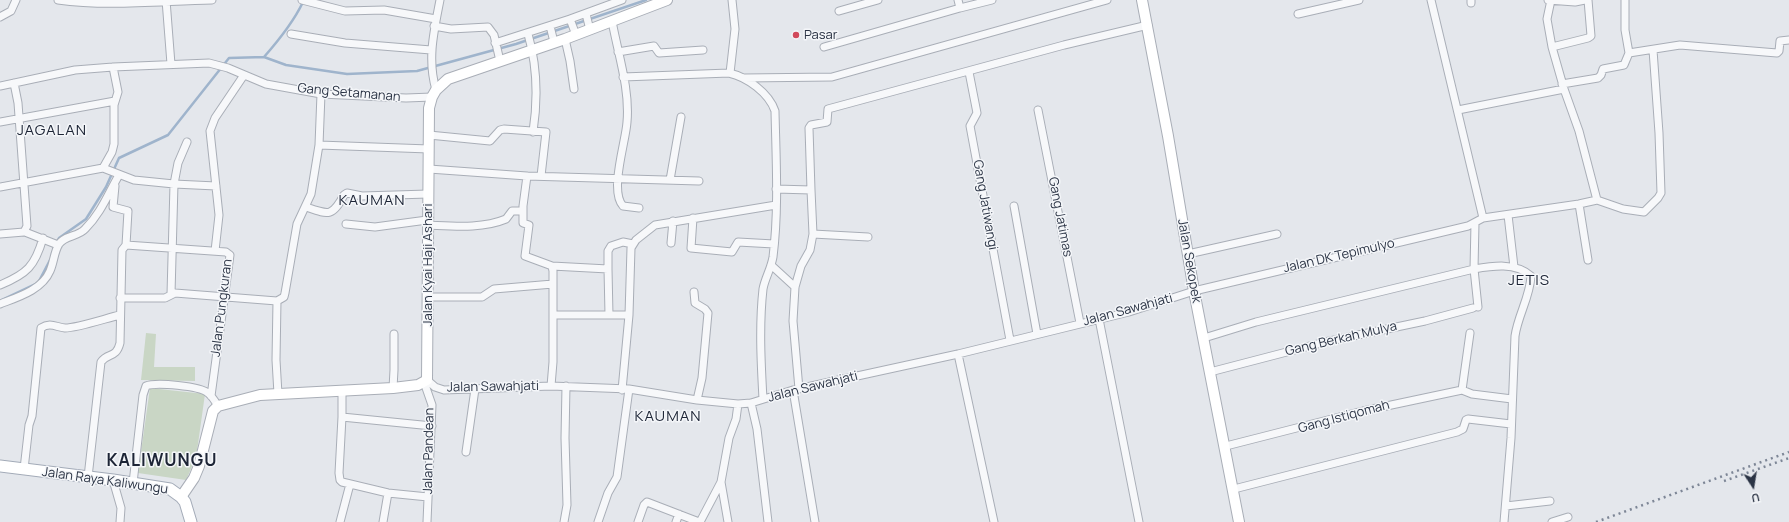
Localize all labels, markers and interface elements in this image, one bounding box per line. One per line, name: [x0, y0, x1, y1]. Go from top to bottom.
place label: Pasar: [804, 27, 838, 43]
marker: Pasar: [791, 30, 801, 40]
street label: Gang Setamanan: [297, 81, 401, 105]
district label: JAGALAN: [17, 122, 87, 140]
street label: Gang Jatiwangi: [969, 159, 1001, 251]
street label: Gang Jatimas: [1045, 176, 1075, 258]
district label: KAUMAN: [338, 192, 406, 210]
street label: Jalan Kyai Haji Ashari: [420, 203, 436, 327]
street label: Jalan Sekopek: [1174, 218, 1204, 304]
street label: Jalan DK Tepimulyo: [1282, 236, 1396, 276]
street label: Jalan Pungkuran: [208, 258, 236, 358]
district label: JETIS: [1508, 272, 1550, 290]
street label: Jalan Sawahjati: [1082, 291, 1174, 329]
street label: Gang Berkah Mulya: [1284, 319, 1398, 359]
street label: Jalan Sawahjati: [766, 368, 860, 406]
street label: Jalan Sawahjati: [447, 378, 539, 396]
street label: Gang Istiqomah: [1297, 397, 1391, 437]
street label: Jalan Pandean: [420, 408, 438, 494]
district label: KAUMAN: [634, 408, 702, 426]
district label: KALIWUNGU: [107, 451, 217, 471]
street label: Jalan Raya Kaliwungu: [41, 464, 169, 498]
north arrow: [1733, 466, 1773, 506]
text: U: [1750, 490, 1761, 506]

